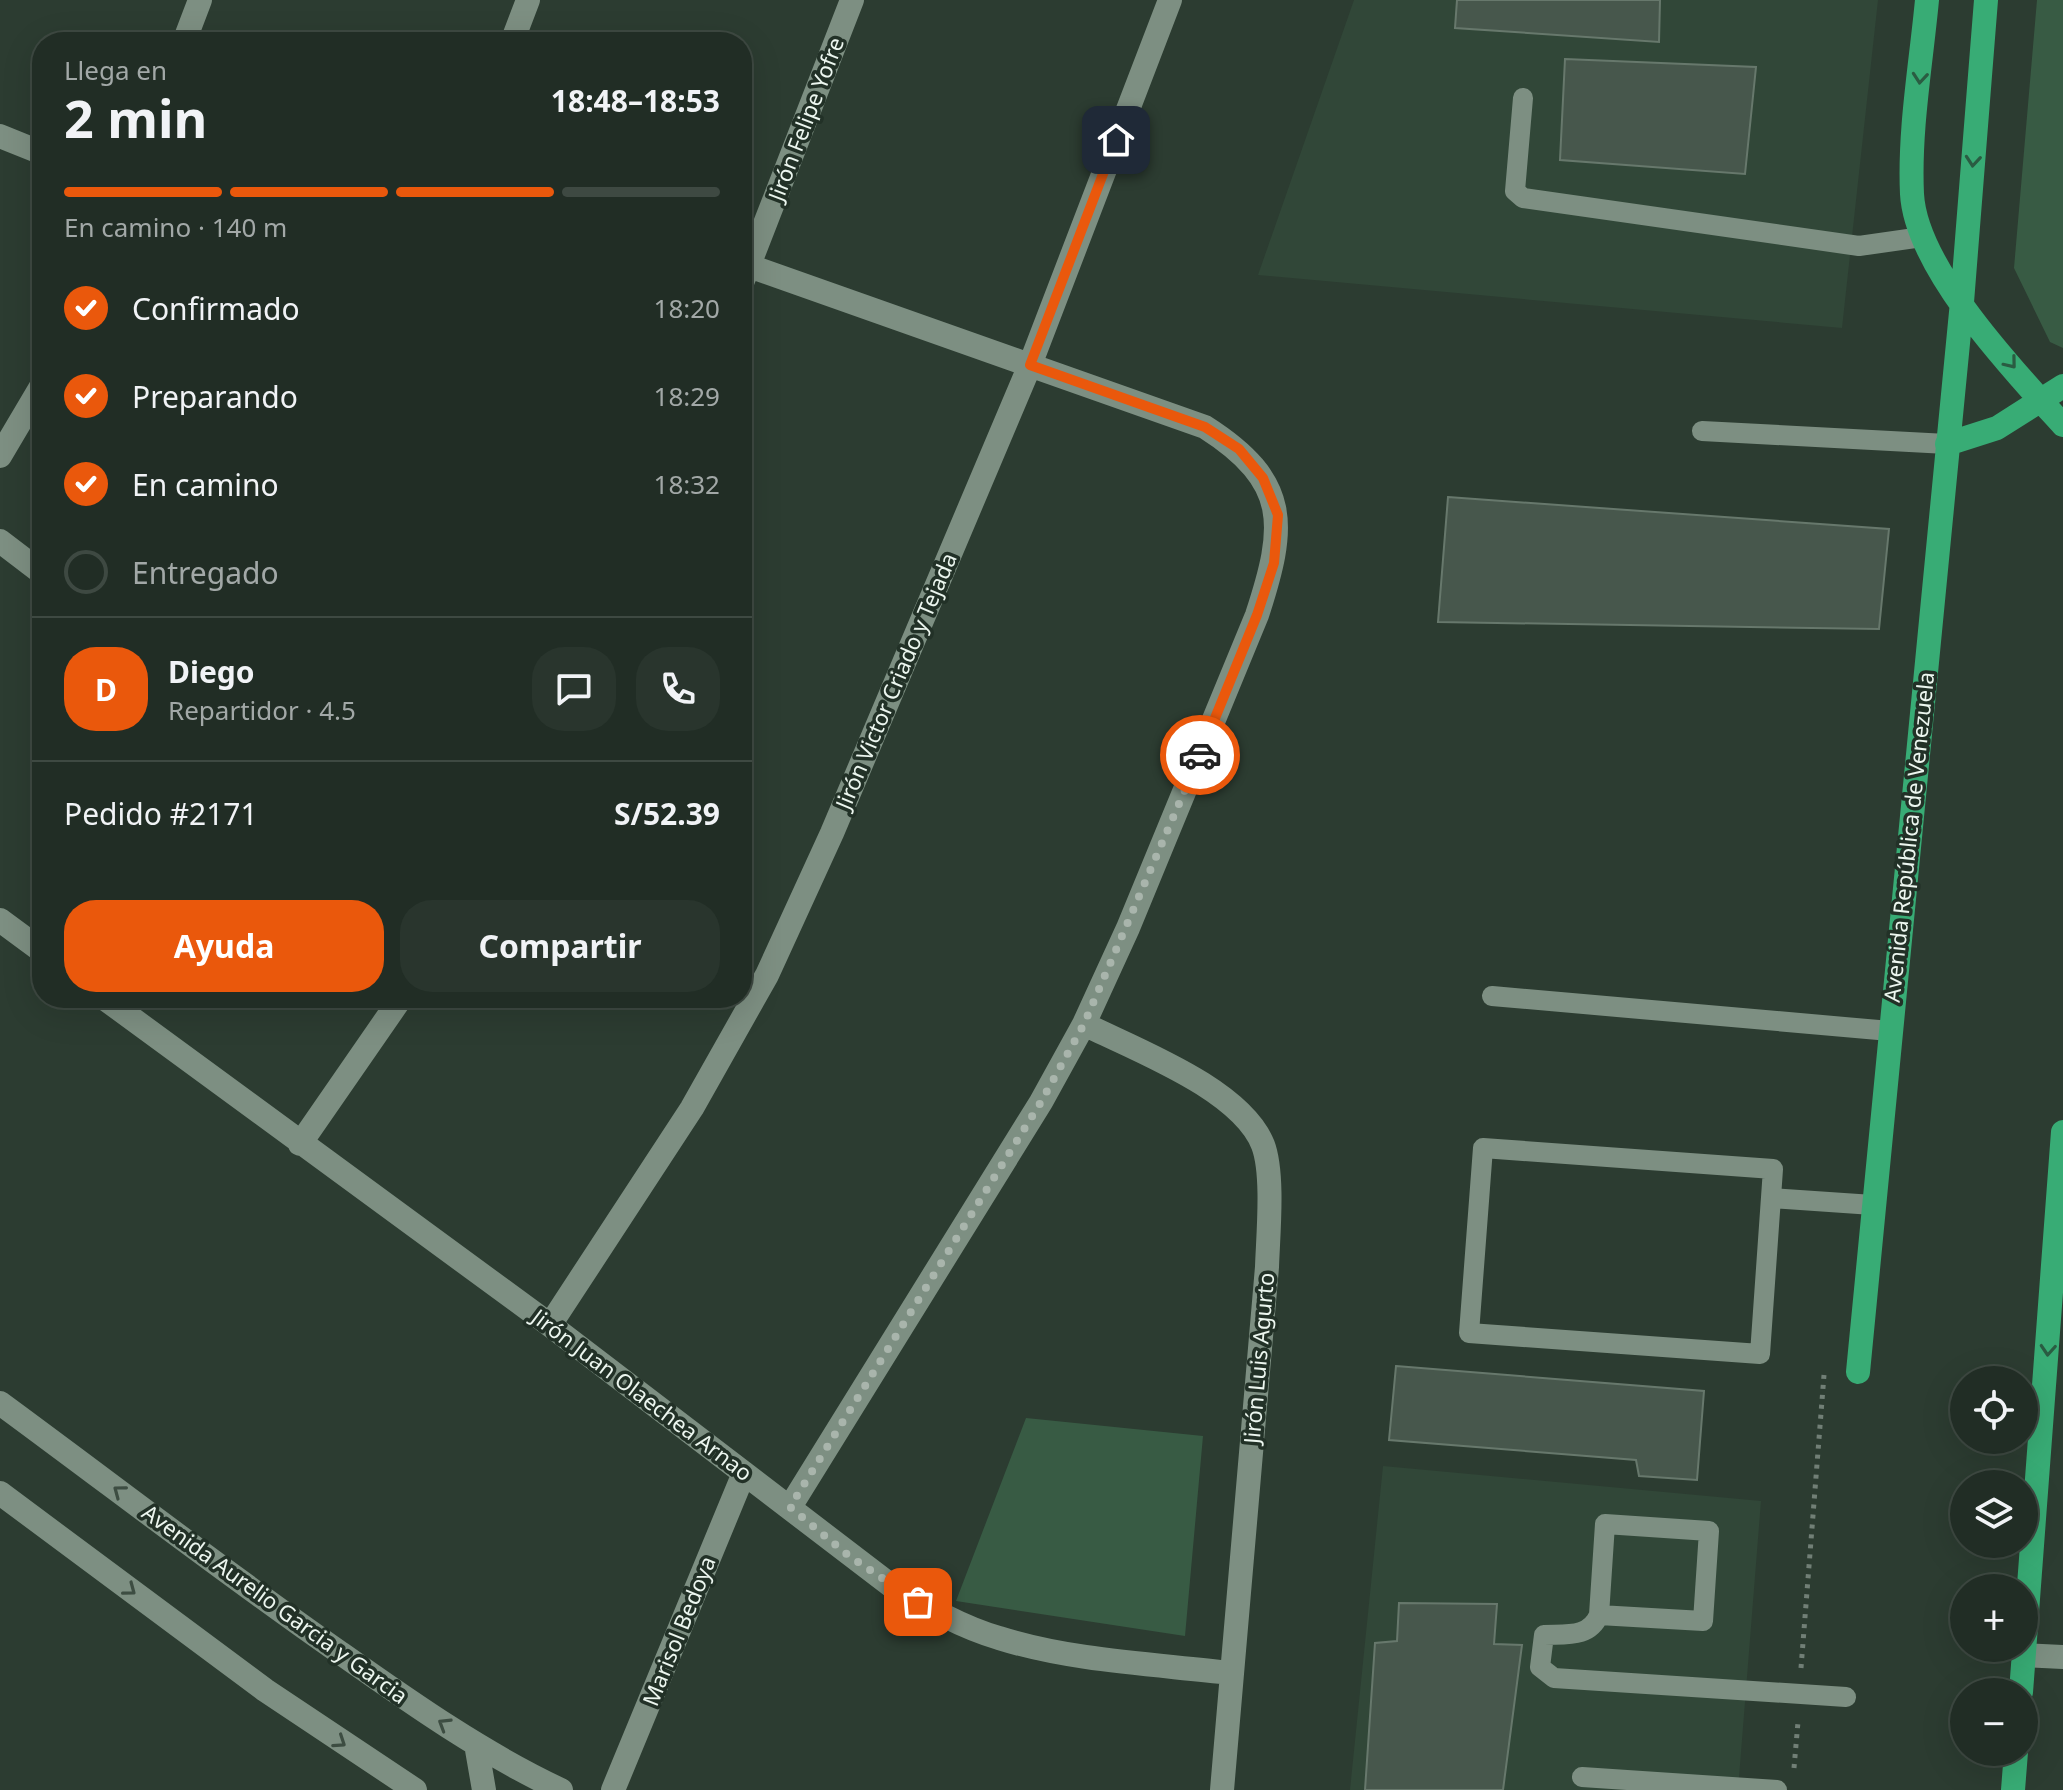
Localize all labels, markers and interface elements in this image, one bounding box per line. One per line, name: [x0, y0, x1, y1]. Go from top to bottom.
street label: Jirón Felipe Yofre: [759, 32, 850, 207]
text: Llega en: [64, 52, 167, 88]
one-way arrow: [1911, 72, 1928, 85]
text: 18:48–18:53: [551, 80, 720, 121]
text: 2 min: [64, 82, 207, 153]
pin: [1082, 106, 1150, 174]
icon: home: [1094, 118, 1138, 162]
one-way arrow: [1965, 155, 1982, 168]
text: En camino · 140 m: [64, 209, 287, 245]
icon: check: [64, 286, 108, 330]
text: Confirmado: [132, 288, 300, 329]
text: 18:20: [654, 290, 720, 326]
one-way arrow: [2001, 354, 2015, 369]
icon: check: [64, 374, 108, 418]
text: Preparando: [132, 376, 298, 417]
text: 18:29: [654, 378, 720, 414]
icon: check: [64, 462, 108, 506]
text: En camino: [132, 464, 279, 505]
text: 18:32: [654, 466, 720, 502]
street label: Jirón Victor Criado y Tejada: [827, 548, 963, 815]
text: Entregado: [132, 552, 279, 593]
button: chat: [532, 647, 616, 731]
button: phone: [636, 647, 720, 731]
text: Diego: [168, 651, 255, 692]
text: D: [95, 669, 117, 710]
street label: Avenida República de Venezuela: [1876, 670, 1940, 1004]
text: Repartidor · 4.5: [168, 692, 356, 728]
courier: [1160, 715, 1240, 795]
icon: car: [1178, 733, 1222, 777]
text: Pedido #2171: [64, 793, 258, 834]
text: S/52.39: [614, 793, 720, 834]
button: Ayuda: [64, 900, 384, 992]
button: Compartir: [400, 900, 720, 992]
street label: Jirón Luis Agurto: [1235, 1271, 1280, 1447]
street label: Jirón Juan Olaechea Arnao: [525, 1300, 759, 1487]
one-way arrow: [2040, 1344, 2057, 1357]
map controls: [1950, 1366, 2038, 1766]
button: locate: [1950, 1366, 2038, 1454]
button: layers: [1950, 1470, 2038, 1558]
one-way arrow: [114, 1487, 128, 1501]
street label: Avenida Aurelio Garcia y Garcia: [137, 1497, 414, 1710]
street label: Marisol Bedoya: [634, 1551, 722, 1710]
pin: [884, 1568, 952, 1636]
button: +: [1950, 1574, 2038, 1662]
one-way arrow: [121, 1580, 136, 1594]
icon: bag: [896, 1580, 940, 1624]
button: −: [1950, 1678, 2038, 1766]
one-way arrow: [439, 1719, 453, 1734]
one-way arrow: [332, 1732, 346, 1747]

